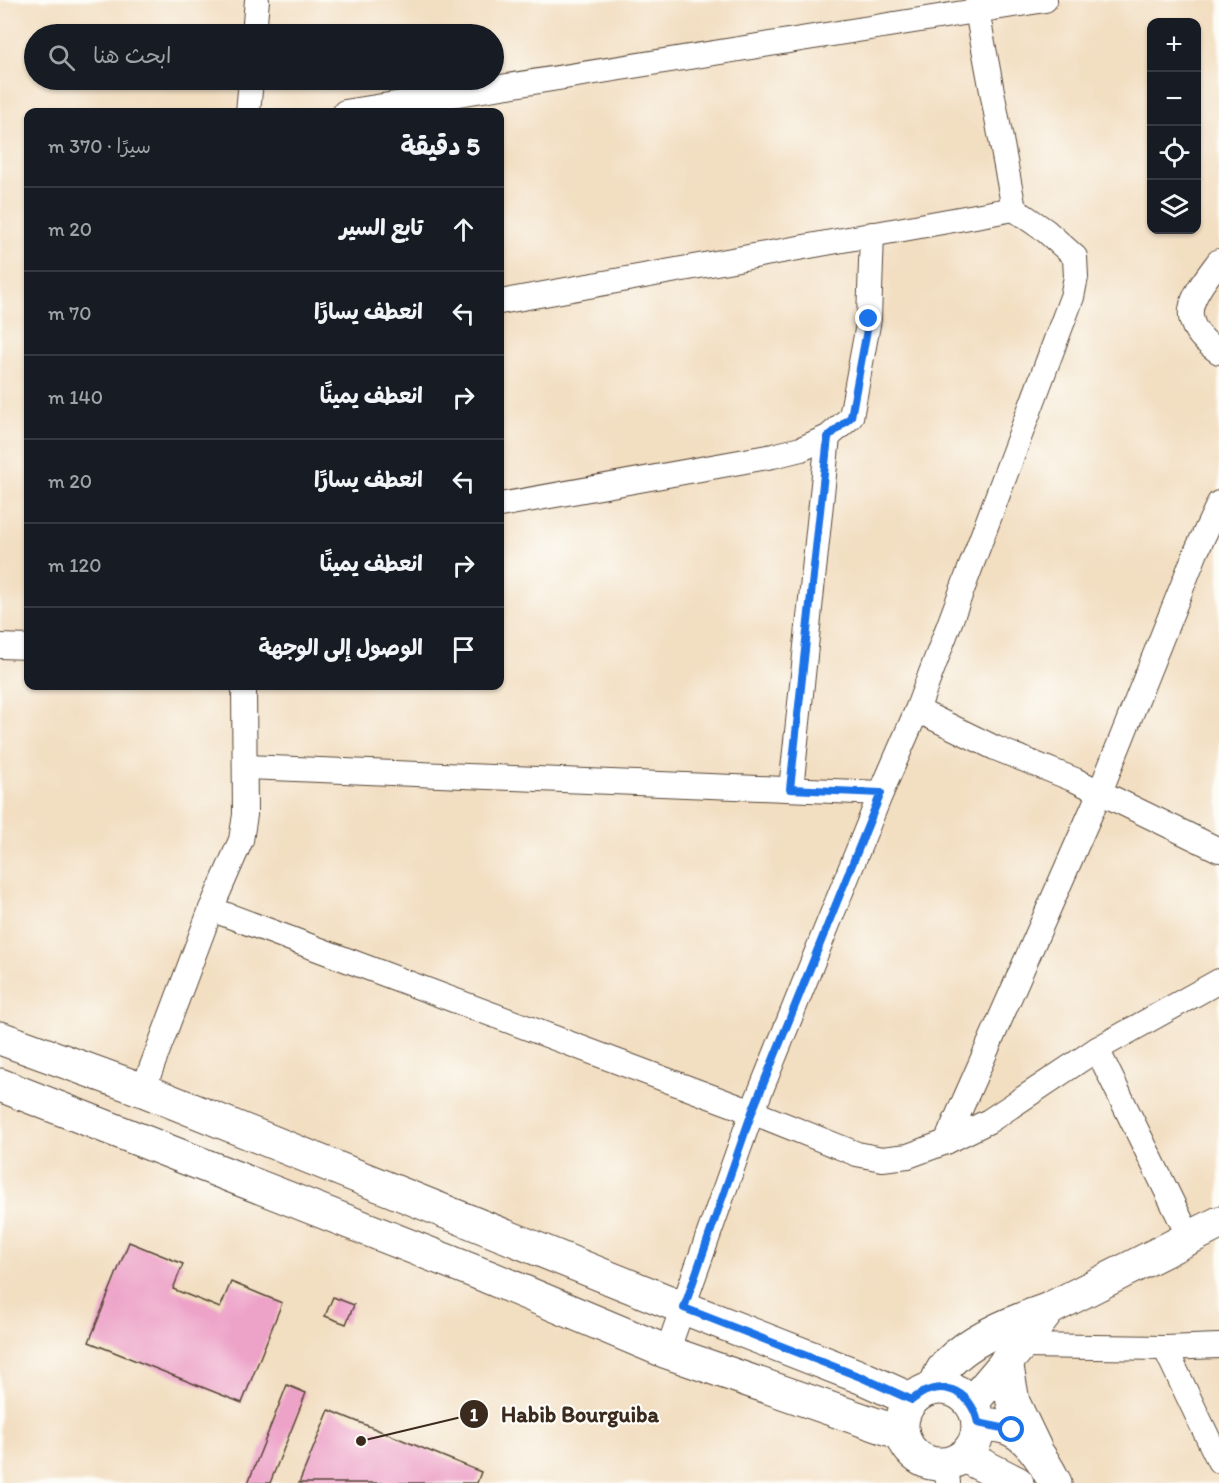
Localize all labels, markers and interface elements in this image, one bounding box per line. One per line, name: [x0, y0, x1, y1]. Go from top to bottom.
map controls: [1147, 18, 1201, 234]
button: +: [1147, 18, 1201, 72]
search box: [24, 24, 504, 90]
icon: search: [45, 41, 78, 74]
text: ابحث هنا: [93, 42, 172, 69]
button: −: [1147, 72, 1201, 126]
button: locate: [1147, 126, 1201, 180]
text: 5 دقيقة: [401, 130, 480, 162]
text: سيرًا · 370 m: [48, 134, 151, 158]
button: layers: [1147, 180, 1201, 234]
icon: ahead: [447, 213, 480, 246]
text: تابع السير: [340, 214, 423, 241]
text: 20 m: [48, 217, 92, 241]
icon: left: [447, 297, 480, 330]
text: انعطف يسارًا: [314, 298, 423, 325]
text: 70 m: [48, 301, 92, 325]
route end: [855, 305, 881, 331]
icon: right: [447, 381, 480, 414]
text: انعطف يمينًا: [320, 382, 423, 409]
text: 140 m: [48, 385, 103, 409]
icon: left: [447, 465, 480, 498]
text: انعطف يسارًا: [314, 466, 423, 493]
text: 20 m: [48, 469, 92, 493]
icon: right: [447, 549, 480, 582]
text: انعطف يمينًا: [320, 550, 423, 577]
text: 120 m: [48, 553, 101, 577]
icon: arrive: [447, 633, 480, 666]
text: الوصول إلى الوجهة: [258, 634, 423, 661]
callout: Habib Bourguiba: [459, 1394, 671, 1434]
text: Habib Bourguiba: [501, 1401, 659, 1428]
text: 1: [470, 1404, 479, 1426]
route start: [998, 1416, 1024, 1442]

